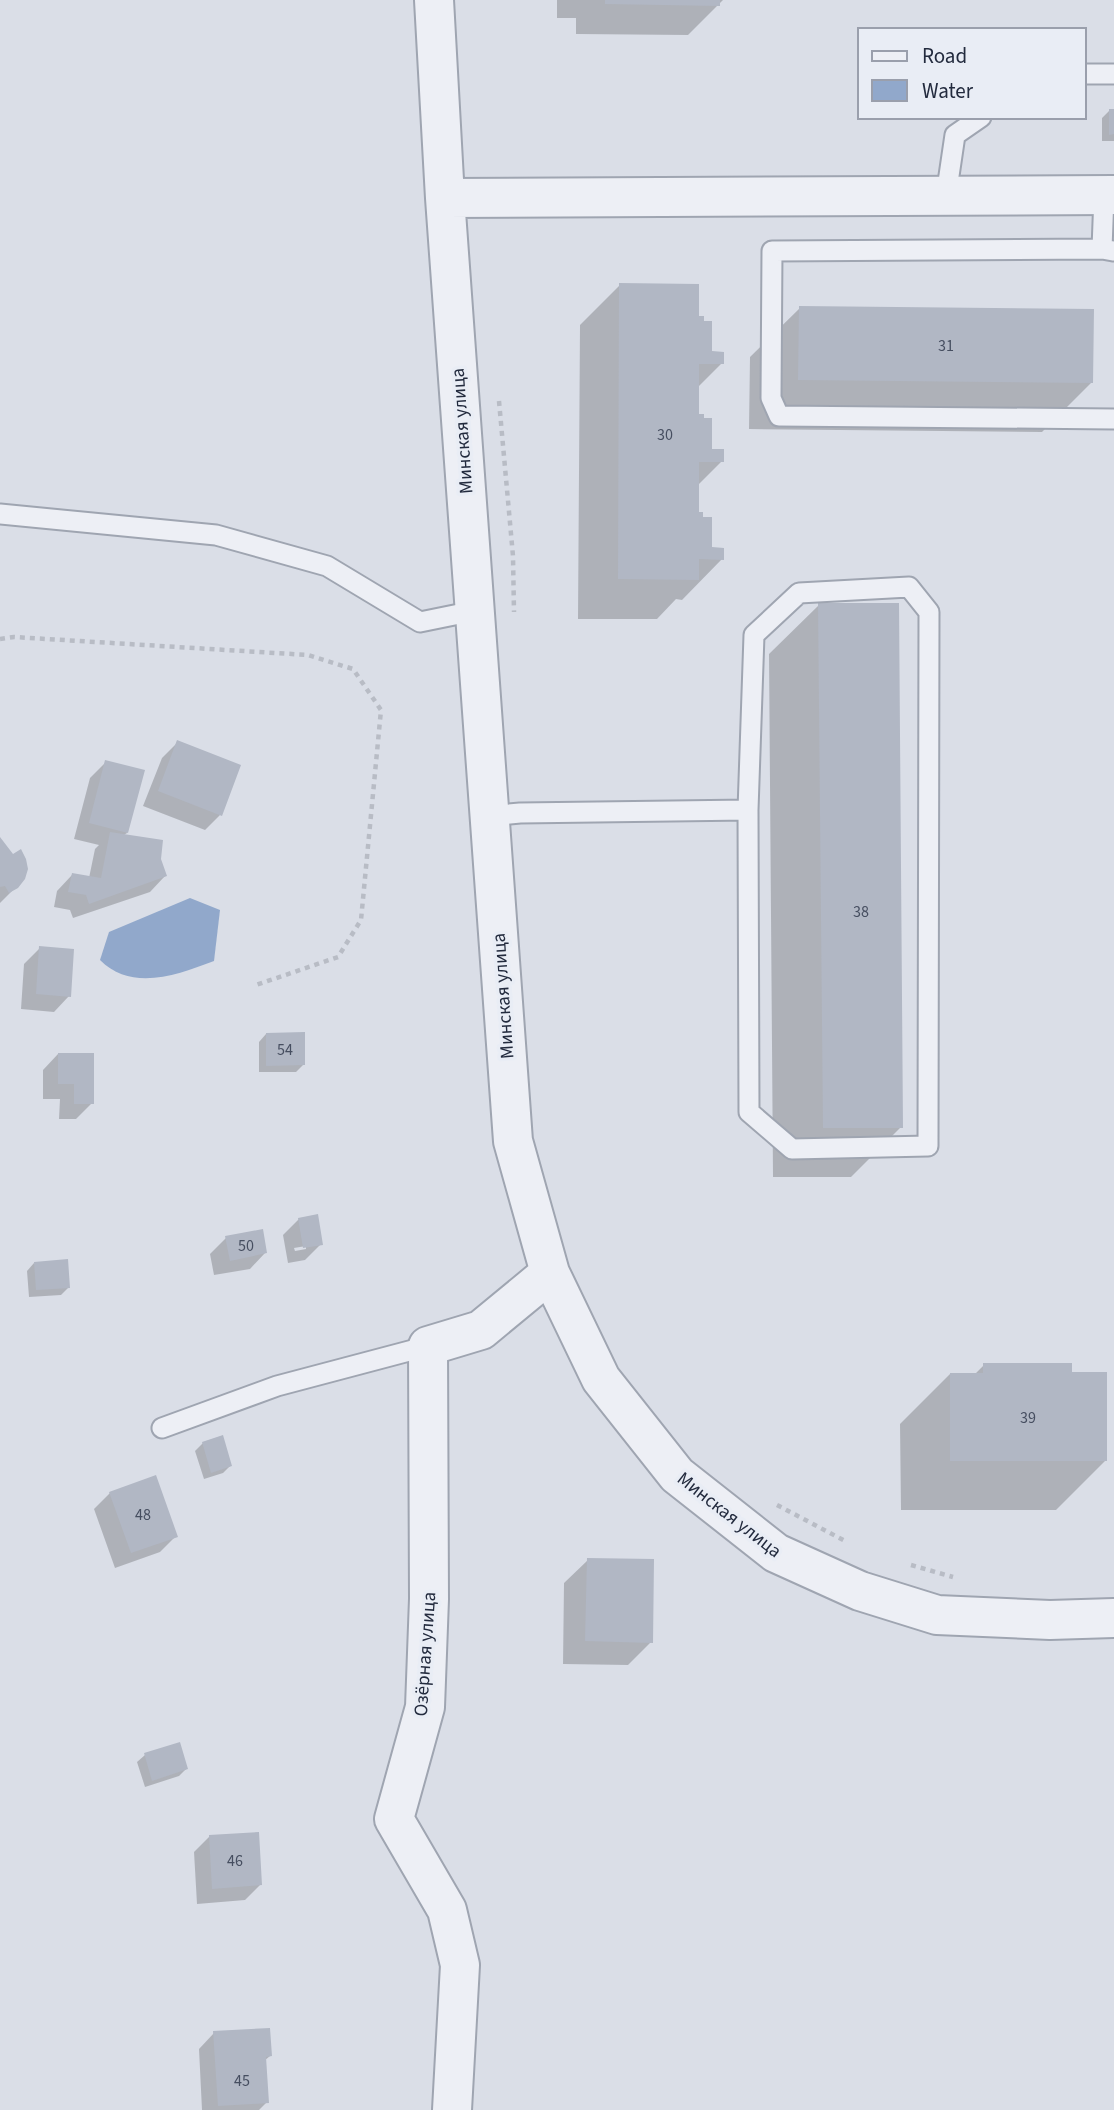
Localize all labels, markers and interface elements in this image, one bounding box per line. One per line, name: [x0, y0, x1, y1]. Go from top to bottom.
legend: [858, 28, 1086, 119]
text: Road: [922, 41, 967, 71]
text: Water: [922, 76, 974, 106]
house number: 31: [938, 335, 954, 357]
street label: Минская улица: [445, 367, 480, 495]
house number: 30: [657, 424, 673, 446]
house number: 38: [853, 901, 869, 923]
street label: Минская улица: [486, 932, 521, 1060]
house number: 54: [277, 1039, 293, 1061]
house number: 50: [238, 1235, 254, 1257]
house number: 39: [1020, 1407, 1036, 1429]
street label: Минская улица: [671, 1466, 787, 1565]
house number: 48: [135, 1504, 151, 1526]
street label: Озёрная улица: [408, 1591, 443, 1717]
house number: 46: [227, 1850, 243, 1872]
house number: 45: [234, 2070, 250, 2092]

